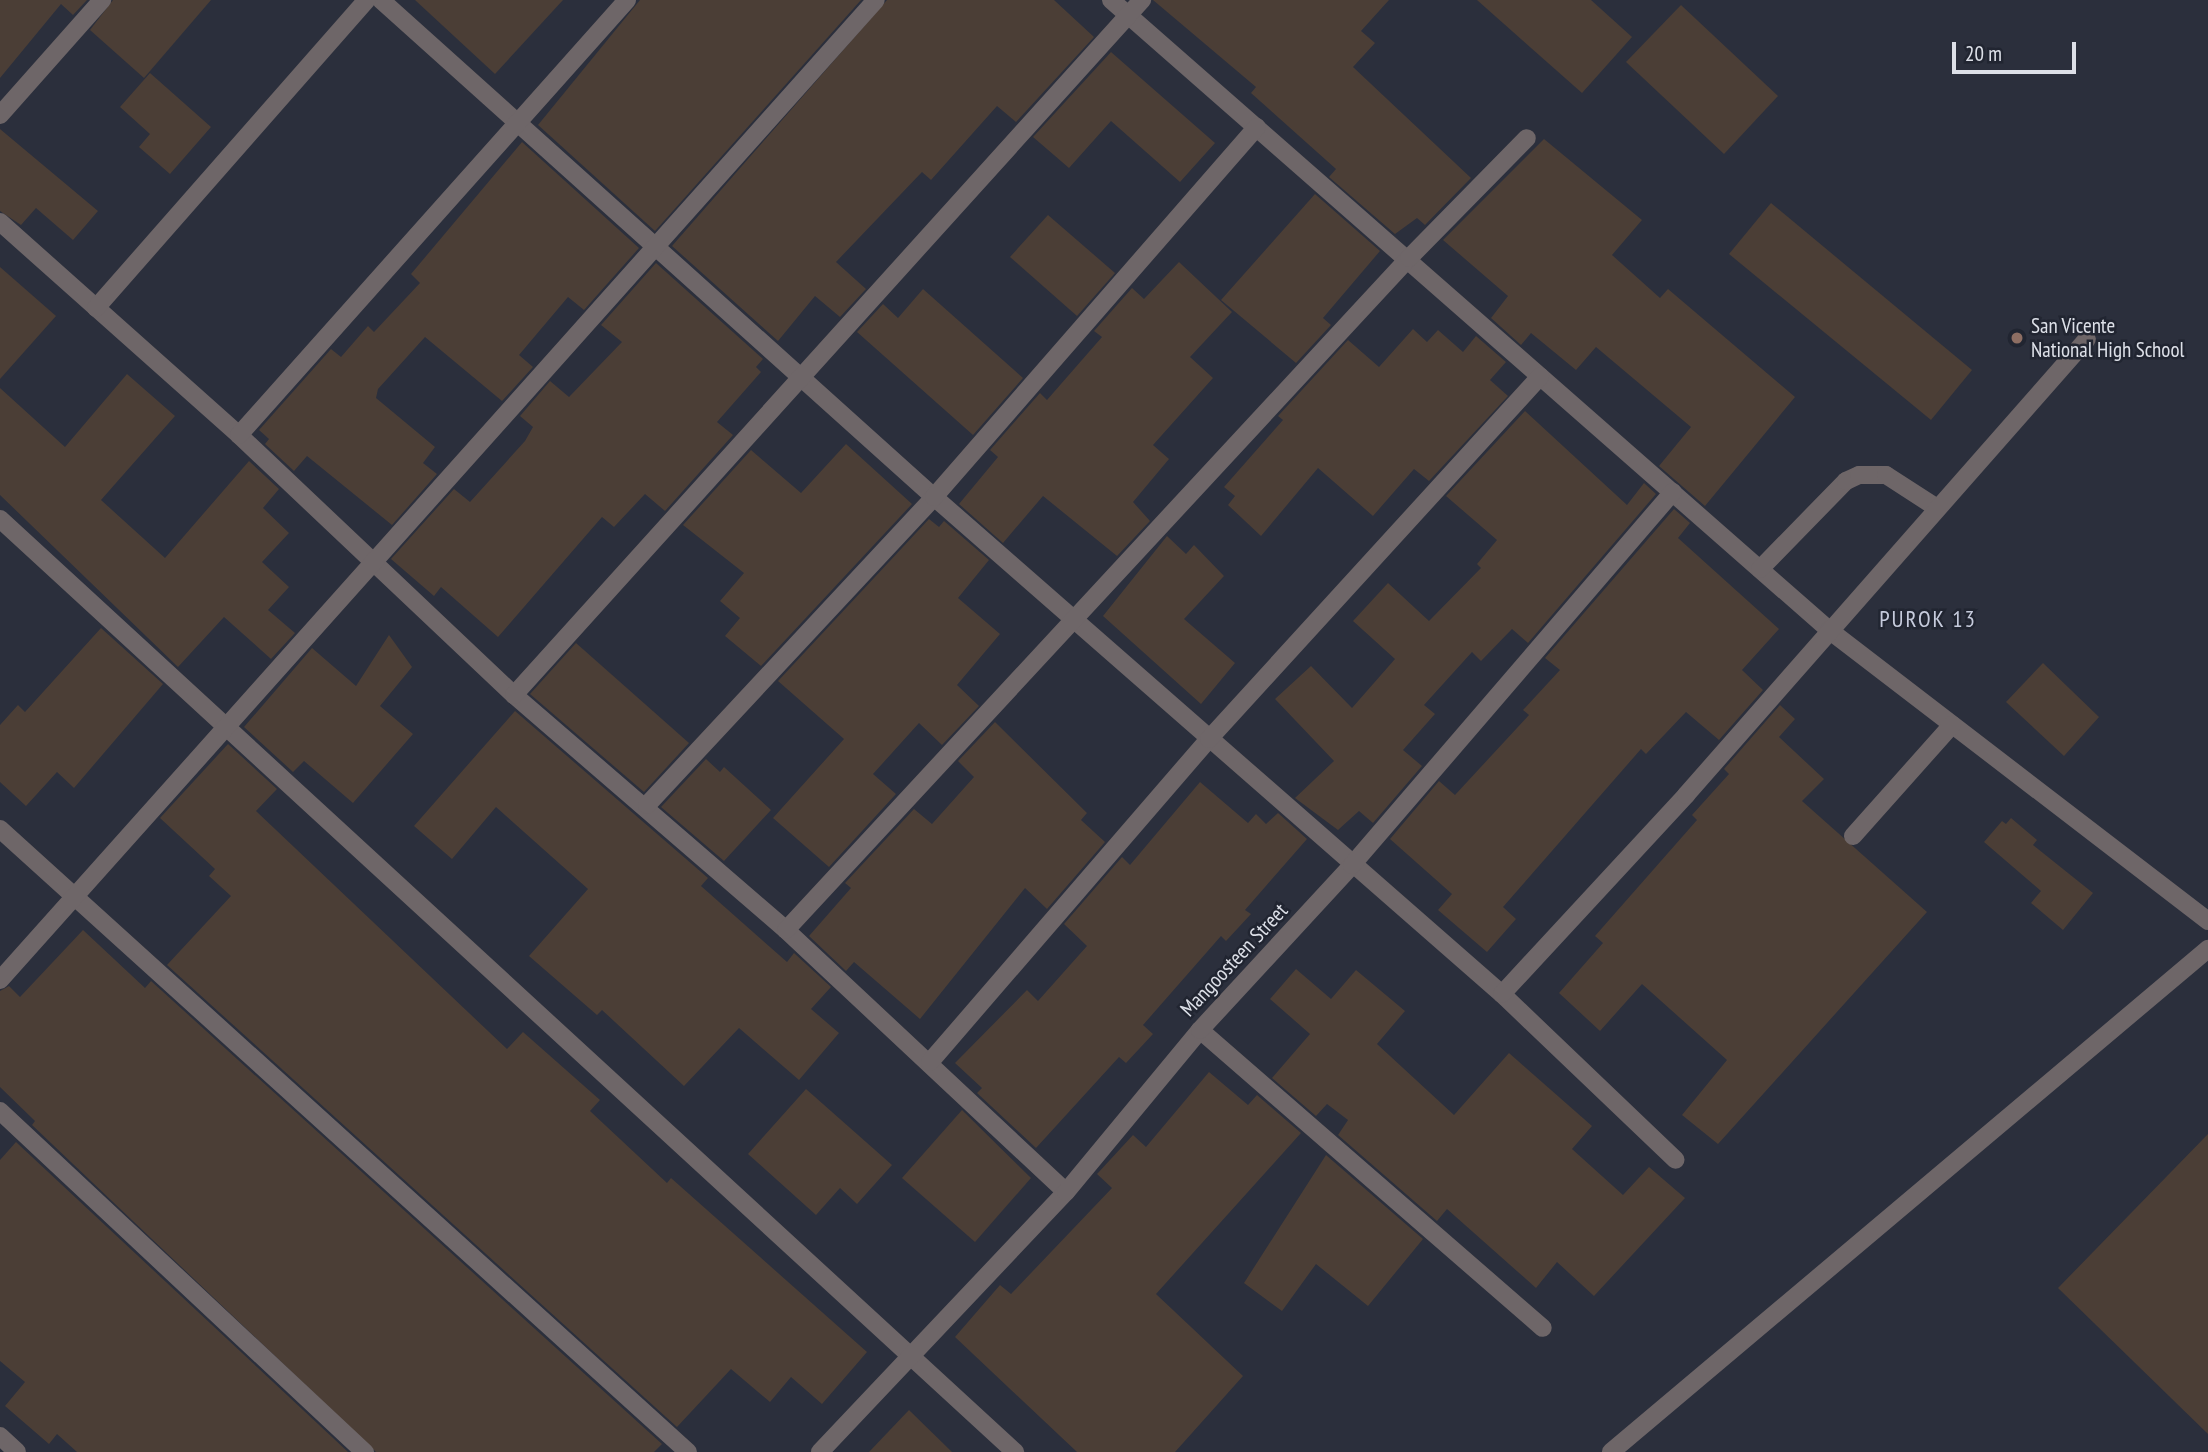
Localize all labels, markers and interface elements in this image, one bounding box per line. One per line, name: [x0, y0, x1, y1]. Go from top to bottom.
scale bar: [1956, 28, 2080, 72]
text: 20 m: [1965, 40, 2002, 67]
place label: San Vicente National High School: [2031, 313, 2184, 363]
marker: San Vicente National High School: [2009, 330, 2025, 346]
district label: PUROK 13: [1880, 605, 1976, 633]
street label: Mangoosteen Street: [1175, 898, 1293, 1022]

